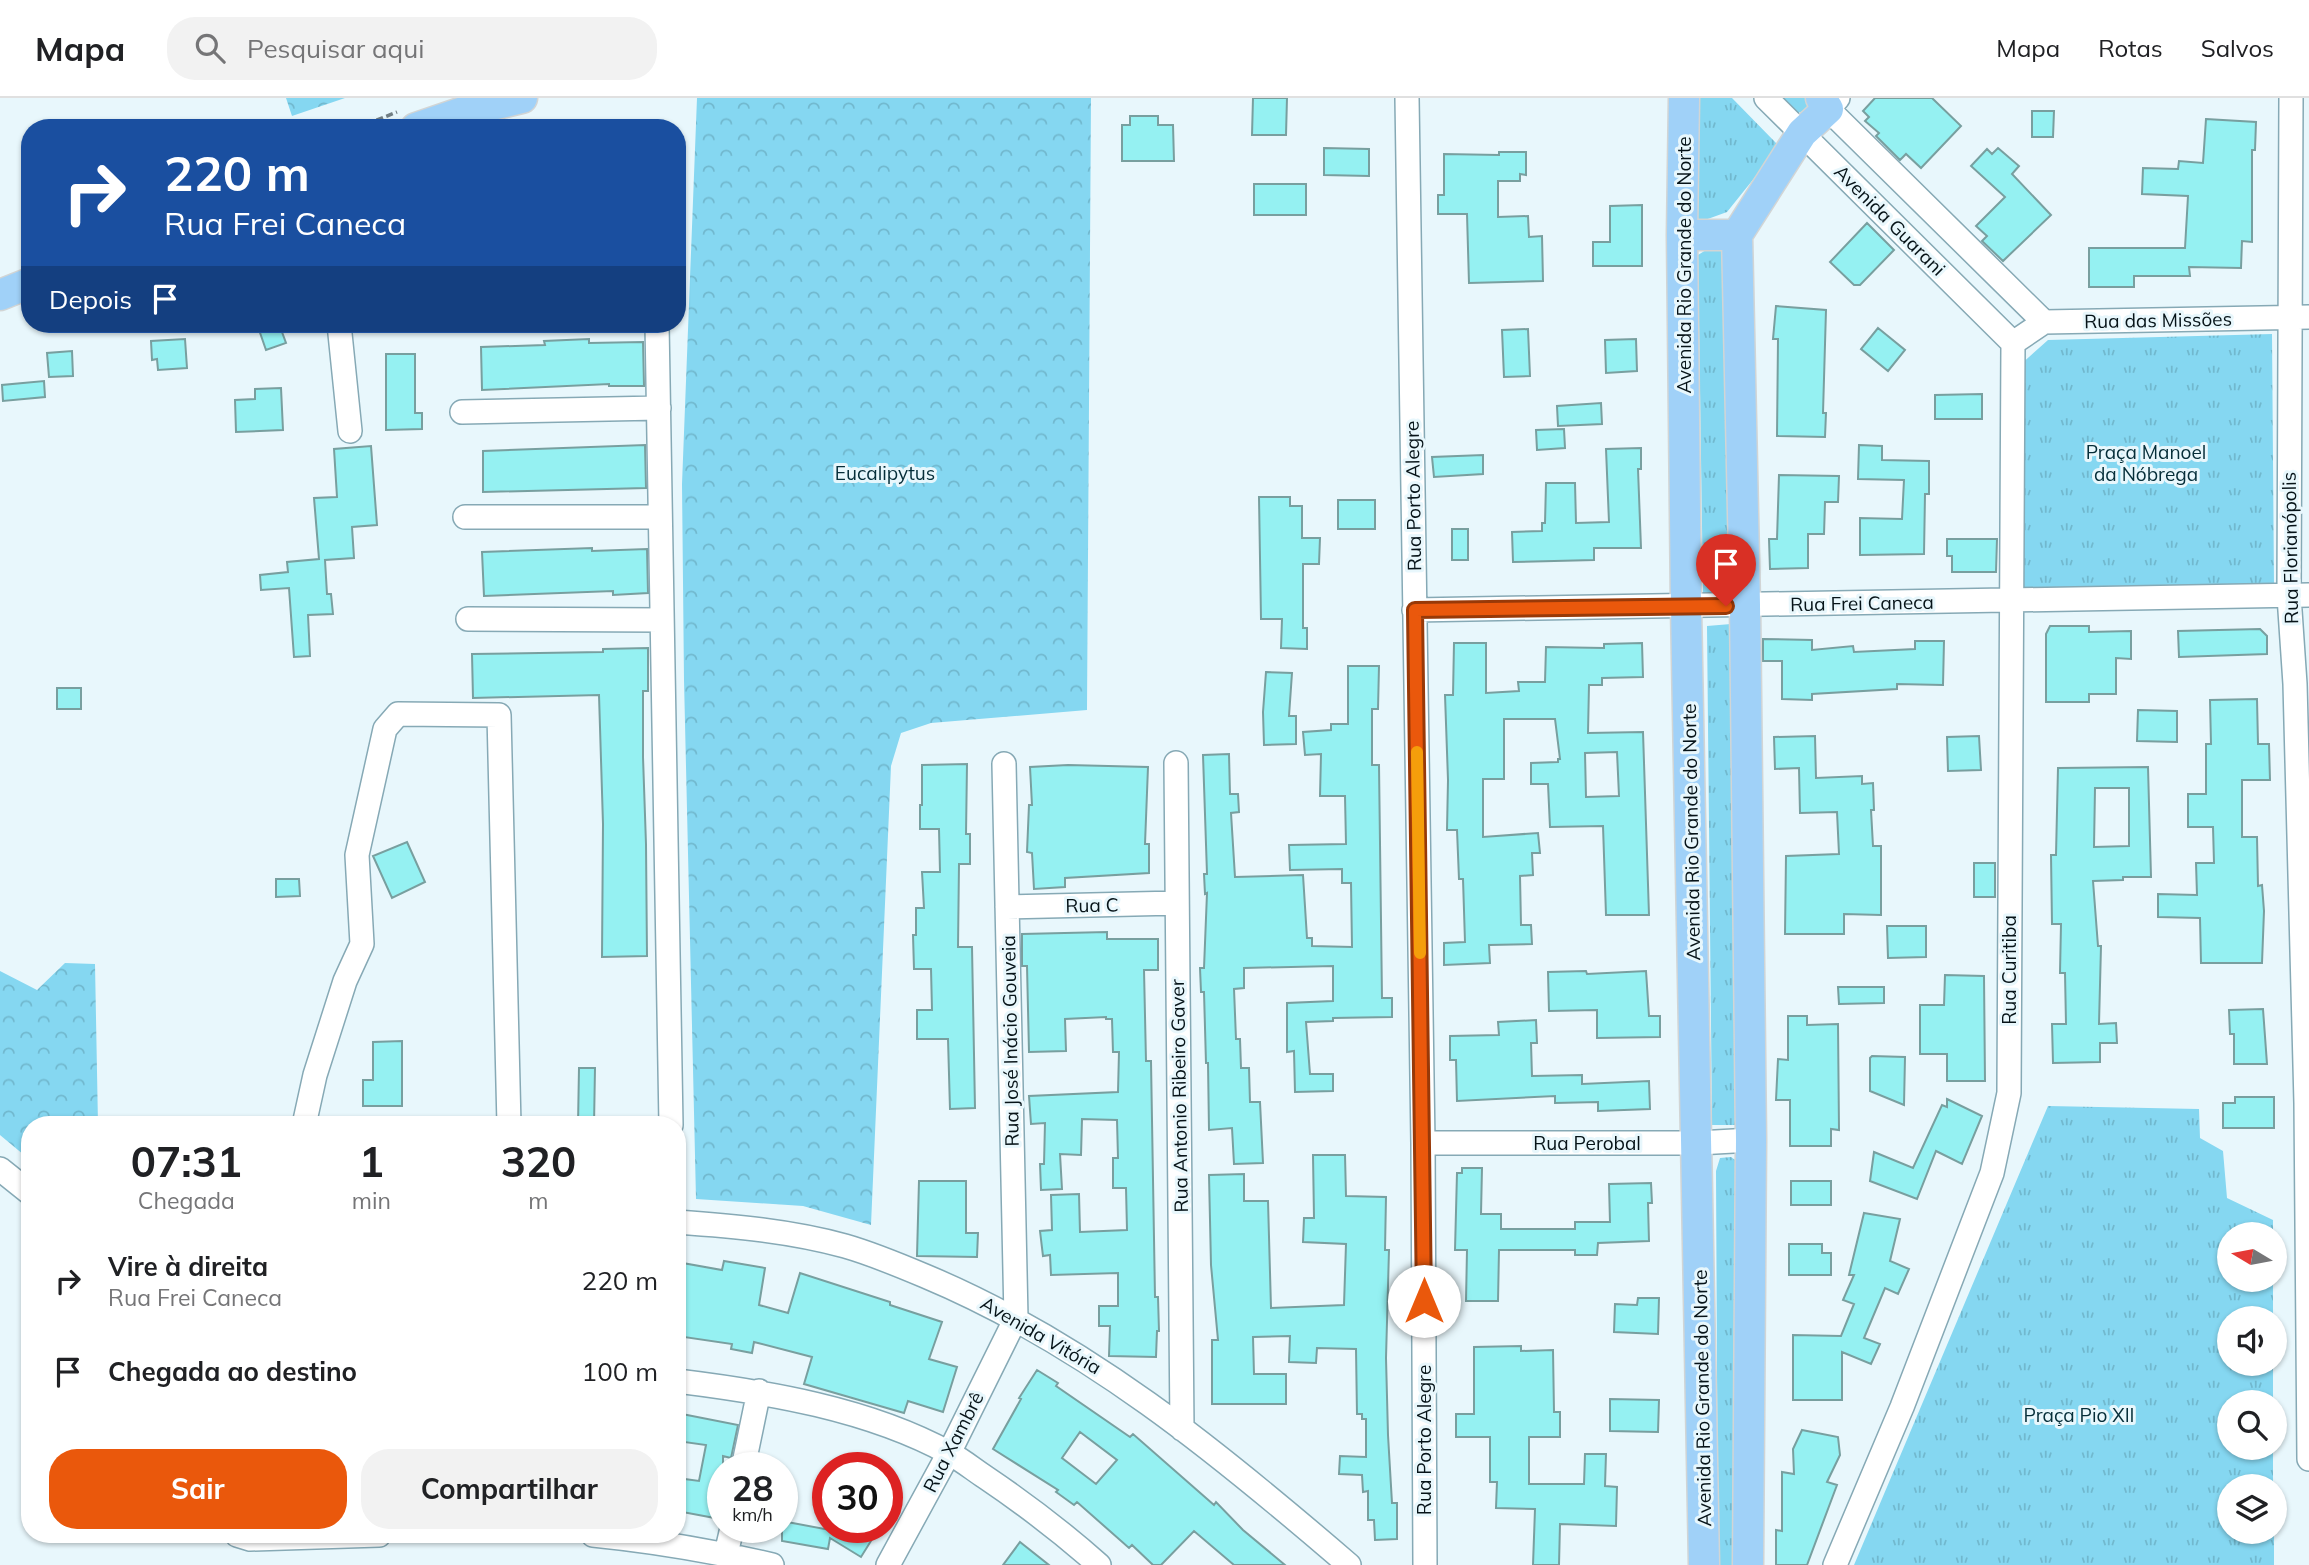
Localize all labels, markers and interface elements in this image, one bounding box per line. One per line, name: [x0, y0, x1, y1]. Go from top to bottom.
search box: [167, 17, 657, 80]
text: Mapa: [35, 28, 125, 69]
icon: search: [191, 29, 229, 67]
text: Pesquisar aqui: [247, 32, 424, 65]
text: Mapa: [1996, 33, 2060, 63]
text: Rotas: [2098, 33, 2163, 63]
text: Salvos: [2201, 33, 2274, 63]
street label: Avenida Rio Grande do Norte: [1672, 136, 1696, 394]
text: 220 m: [164, 142, 310, 203]
icon: right: [49, 147, 140, 238]
street label: Avenida Guarani: [1829, 159, 1951, 281]
text: Rua Frei Caneca: [164, 203, 406, 243]
icon: arrive: [146, 280, 184, 318]
text: Depois: [49, 283, 132, 316]
street label: Rua das Missões: [2084, 307, 2232, 333]
street label: Rua Porto Alegre: [1400, 421, 1426, 571]
park label: Praça Manoel da Nóbrega: [2086, 440, 2206, 486]
park label: Eucalipytus: [835, 461, 935, 485]
street label: Rua Florianópolis: [2277, 472, 2303, 624]
pin: [1696, 534, 1756, 606]
icon: arrive: [1707, 545, 1745, 583]
street label: Rua Frei Caneca: [1790, 590, 1934, 616]
street label: Avenida Rio Grande do Norte: [1677, 703, 1705, 961]
street label: Rua C: [1065, 893, 1119, 917]
street label: Rua Curitiba: [1997, 915, 2021, 1025]
street label: Rua José Inácio Gouveia: [996, 935, 1024, 1147]
street label: Rua Antonio Ribeiro Gaver: [1165, 979, 1193, 1213]
street label: Rua Perobal: [1533, 1131, 1641, 1155]
text: 07:31: [131, 1135, 242, 1188]
text: 1: [359, 1135, 384, 1188]
text: 320: [501, 1135, 576, 1188]
text: Chegada: [138, 1186, 235, 1215]
text: min: [352, 1186, 391, 1215]
text: m: [528, 1186, 549, 1215]
north arrow: [2217, 1222, 2287, 1292]
map controls: [2217, 1222, 2287, 1544]
text: Vire à direita: [108, 1250, 268, 1283]
icon: right: [49, 1262, 87, 1300]
text: 220 m: [582, 1264, 658, 1297]
position arrow: [1387, 1264, 1461, 1338]
street label: Avenida Rio Grande do Norte: [1688, 1269, 1716, 1527]
text: Rua Frei Caneca: [108, 1283, 282, 1312]
street label: Avenida Vitória: [976, 1291, 1106, 1379]
button: sound: [2217, 1306, 2287, 1376]
icon: arrive: [49, 1353, 87, 1391]
text: Chegada ao destino: [108, 1355, 357, 1388]
text: 100 m: [582, 1355, 658, 1388]
street label: Rua Porto Alegre: [1412, 1365, 1436, 1515]
street label: Rua Xambrê: [917, 1388, 989, 1496]
button: search: [2217, 1390, 2287, 1460]
park label: Praça Pio XII: [2024, 1403, 2135, 1427]
button: Sair: [49, 1449, 347, 1529]
button: Compartilhar: [361, 1449, 658, 1529]
speed limit sign: 30: [812, 1452, 903, 1543]
text: 28: [731, 1466, 774, 1510]
button: layers: [2217, 1474, 2287, 1544]
text: km/h: [732, 1503, 773, 1526]

